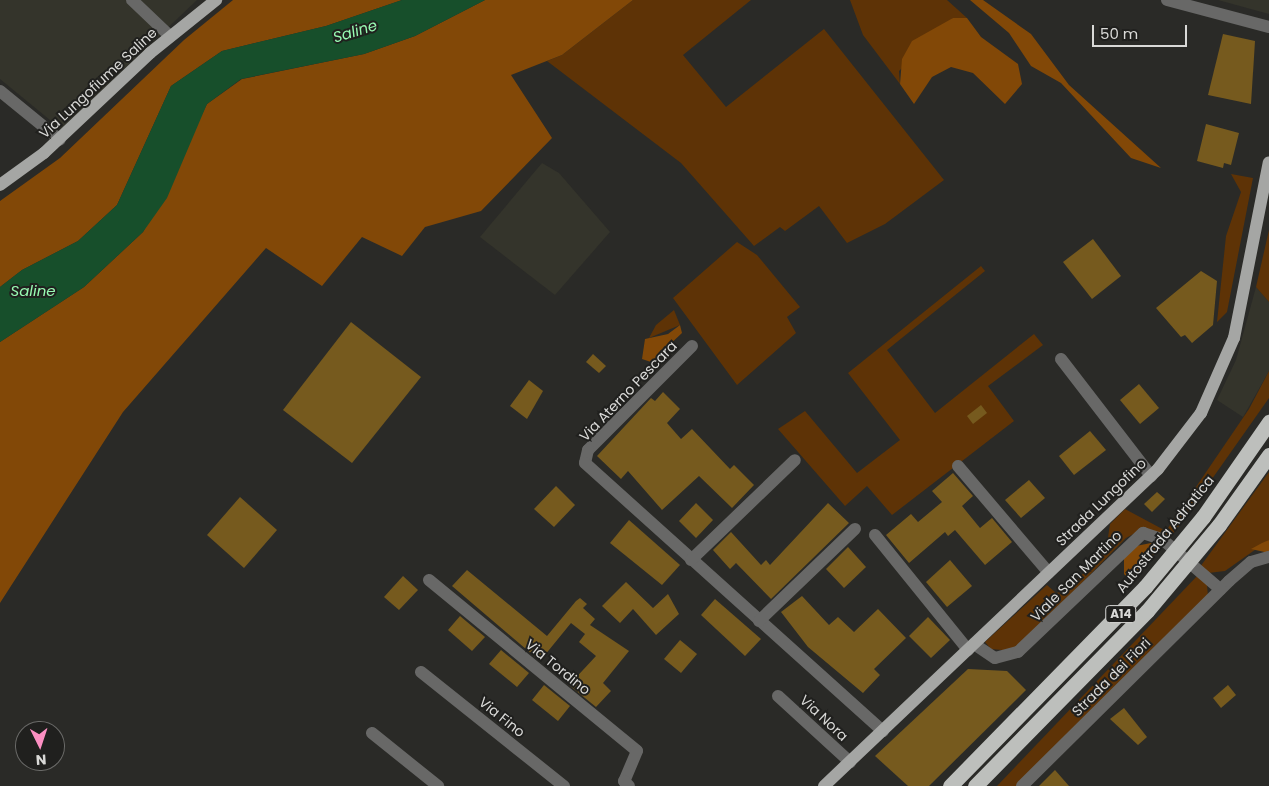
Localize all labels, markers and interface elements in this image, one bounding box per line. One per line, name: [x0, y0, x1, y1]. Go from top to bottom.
scale bar: [1094, 15, 1189, 47]
water label: Saline: [331, 16, 379, 46]
text: 50 m: [1100, 23, 1138, 44]
street label: Via Lungofiume Saline: [36, 24, 160, 142]
water label: Saline: [10, 282, 56, 300]
street label: Via Aterno Pescara: [576, 337, 680, 445]
street label: Strada Lungofino: [1052, 455, 1150, 549]
street label: Autostrada Adriatica: [1113, 472, 1217, 596]
street label: Viale San Martino: [1027, 527, 1125, 625]
road number: A14: [1105, 604, 1137, 624]
street label: Strada dei Fiori: [1068, 634, 1154, 720]
street label: Via Tordino: [522, 636, 594, 698]
street label: Via Nora: [796, 692, 852, 744]
street label: Via Fino: [476, 693, 528, 741]
north arrow: [15, 721, 65, 771]
text: N: [35, 750, 47, 770]

